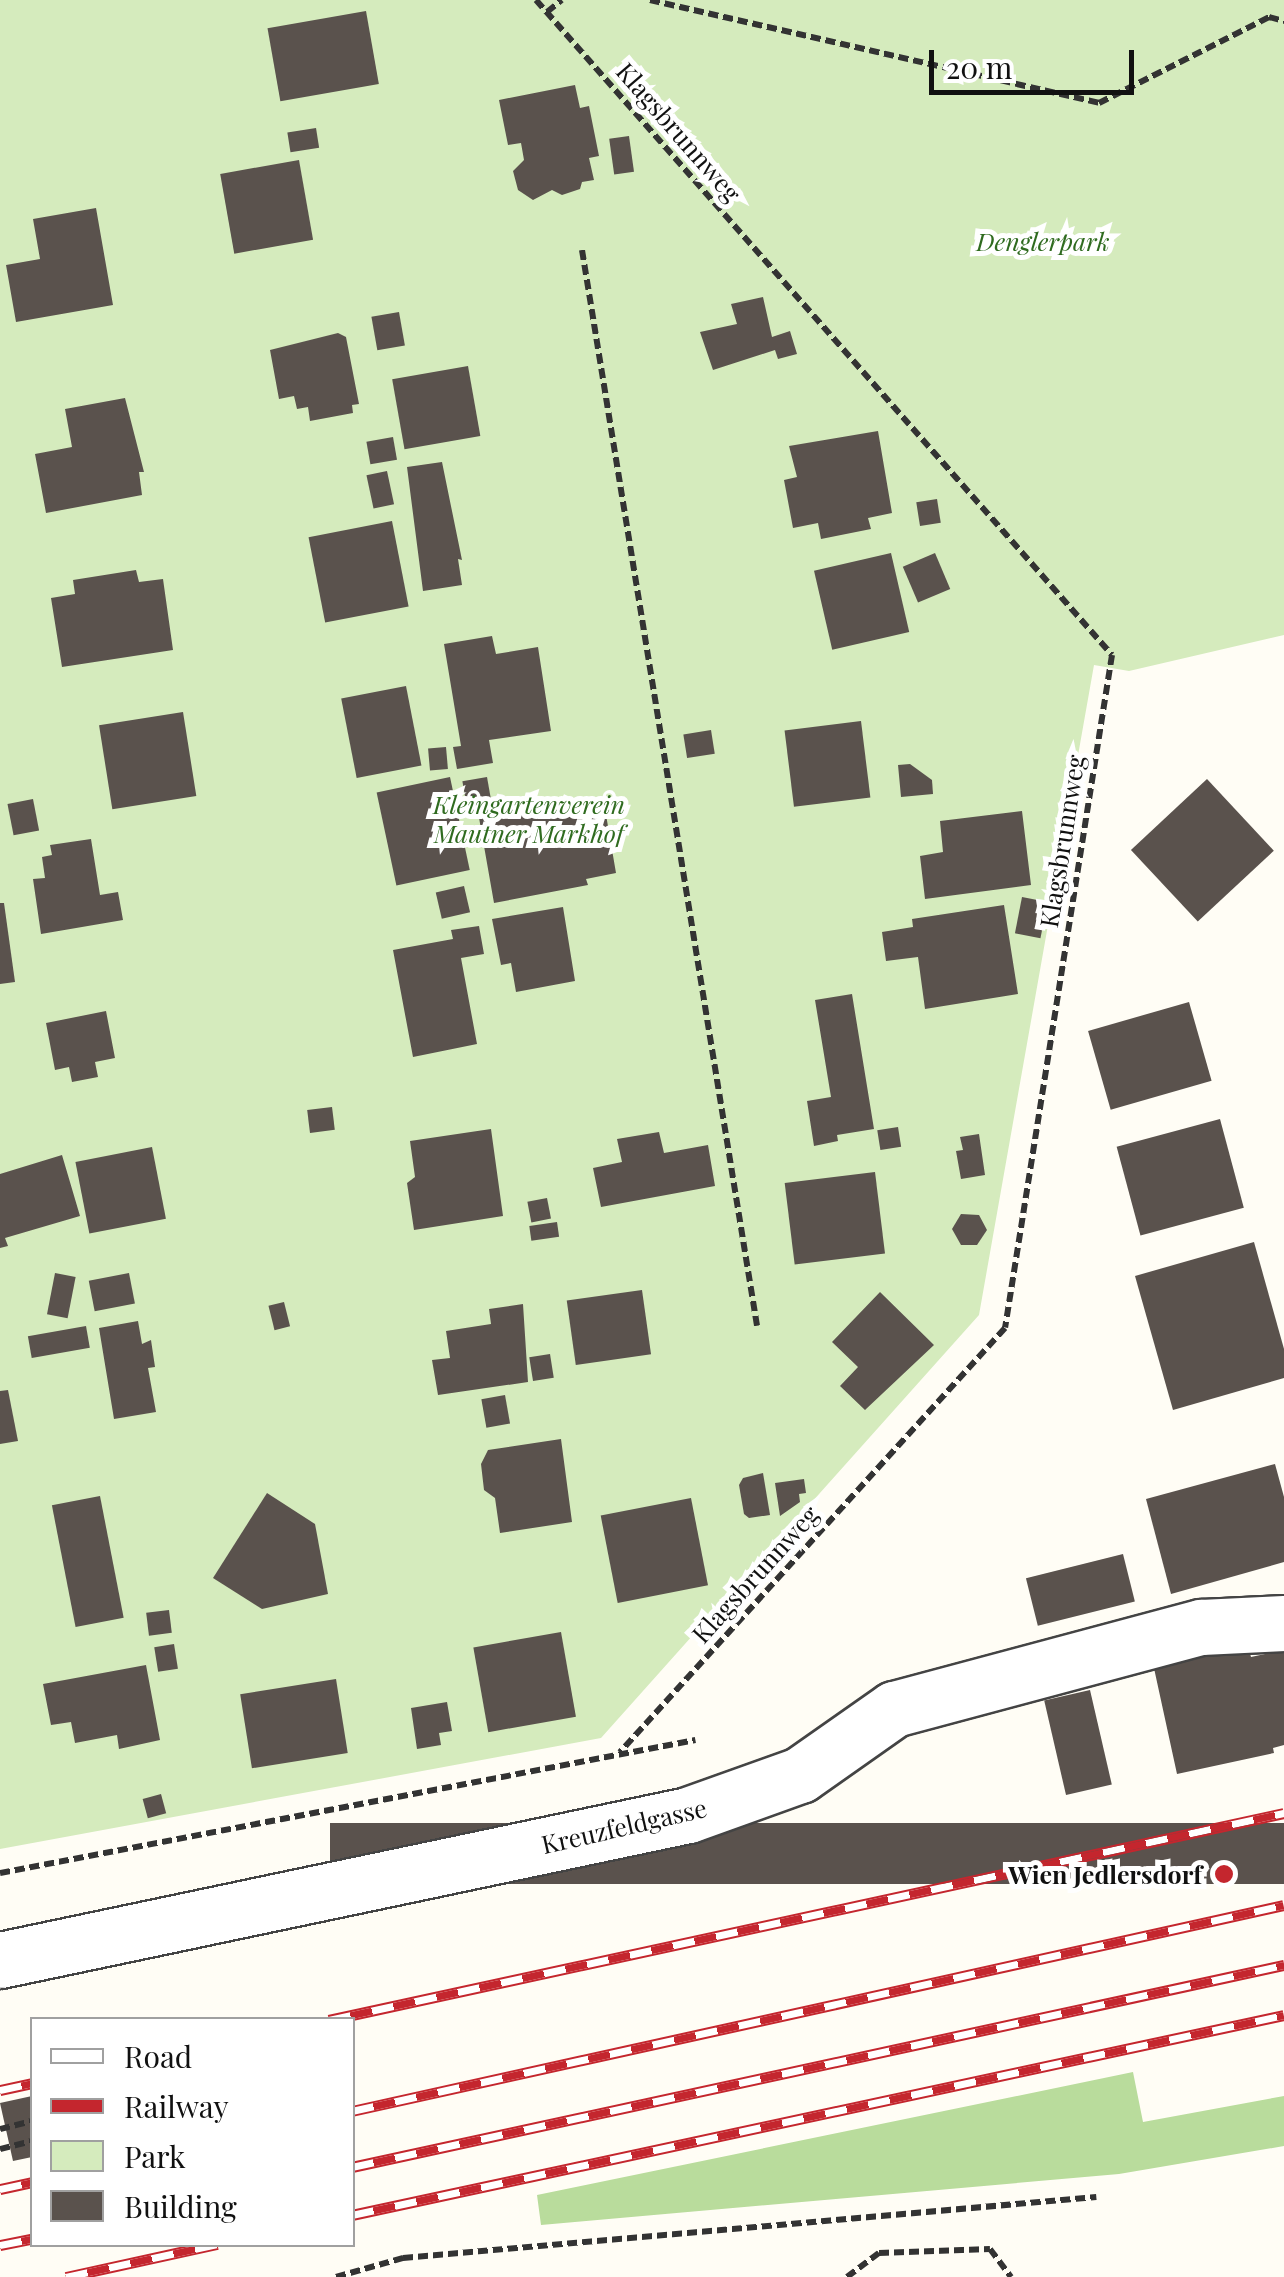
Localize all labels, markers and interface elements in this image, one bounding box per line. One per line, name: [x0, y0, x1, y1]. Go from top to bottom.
scale bar: [934, 30, 1139, 92]
text: 20 m: [946, 47, 1012, 87]
street label: Klagsbrunnweg: [610, 56, 748, 208]
park label: Denglerpark: [976, 226, 1110, 256]
street label: Klagsbrunnweg: [1034, 753, 1090, 929]
park label: Kleingartenverein Mautner Markhof: [433, 790, 625, 849]
street label: Klagsbrunnweg: [685, 1499, 825, 1649]
street label: Kreuzfeldgasse: [539, 1792, 709, 1860]
place label: Wien Jedlersdorf: [1008, 1859, 1202, 1889]
marker: Wien Jedlersdorf: [1211, 1861, 1237, 1887]
legend: [30, 2017, 355, 2247]
text: Road: [124, 2036, 192, 2076]
text: Railway: [124, 2086, 229, 2126]
text: Park: [124, 2136, 186, 2176]
text: Building: [124, 2186, 237, 2226]

